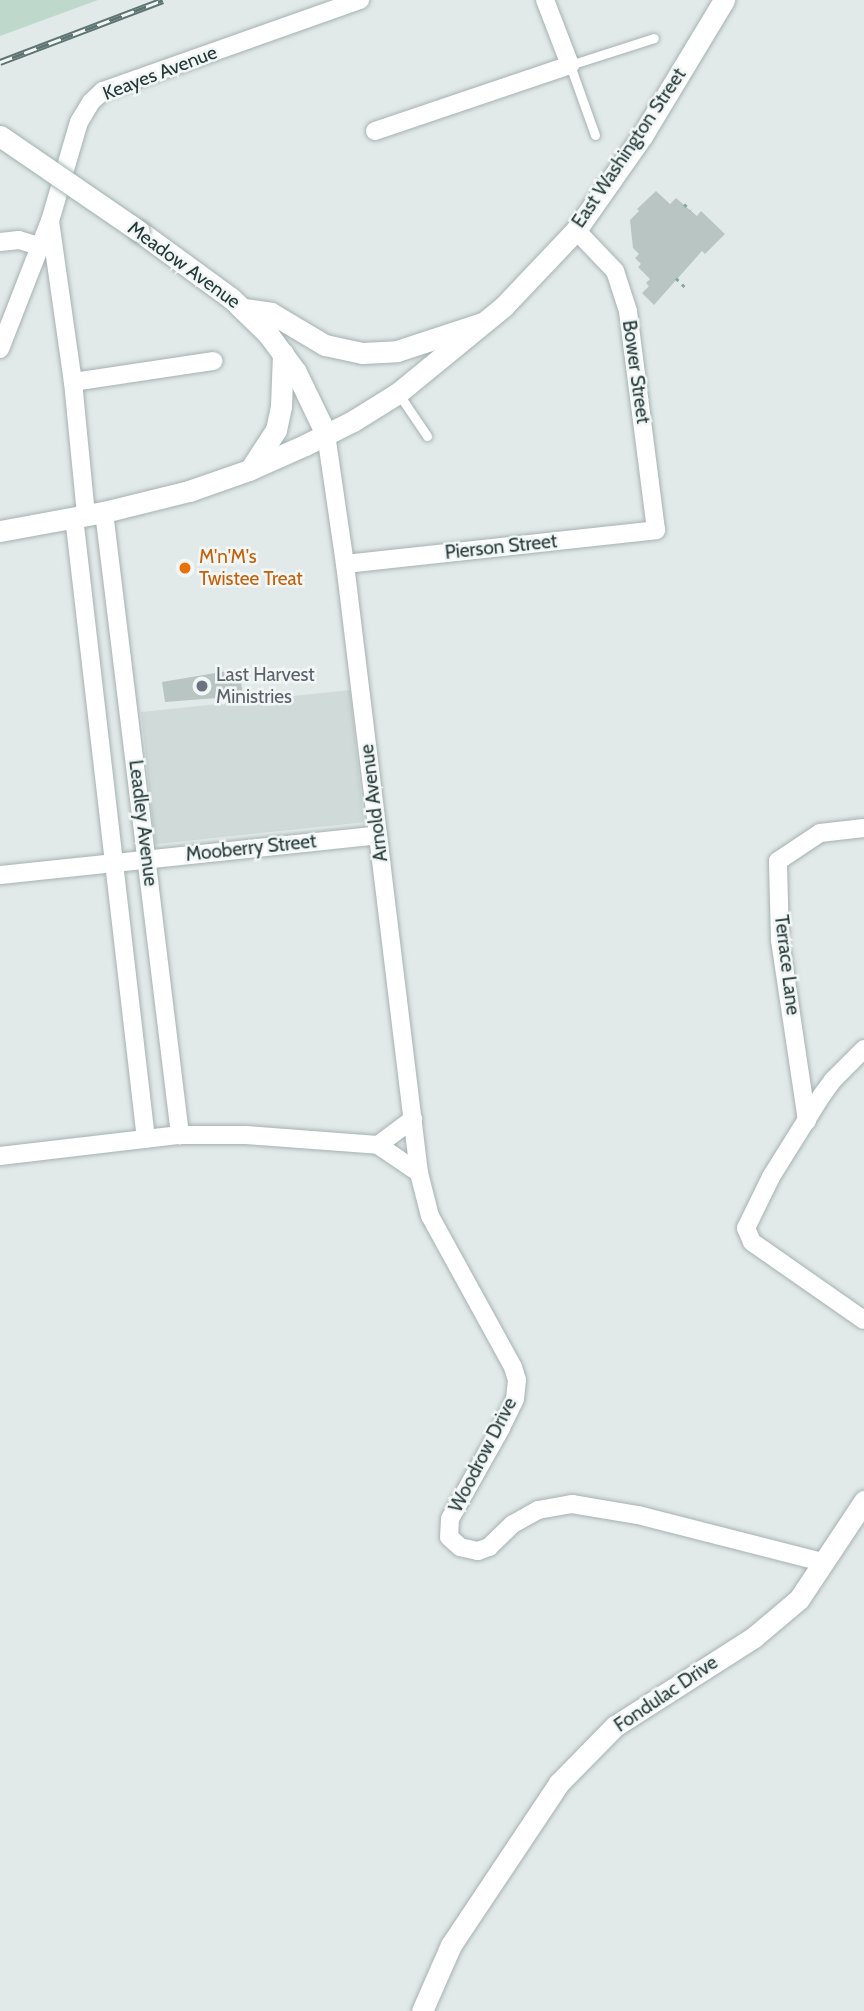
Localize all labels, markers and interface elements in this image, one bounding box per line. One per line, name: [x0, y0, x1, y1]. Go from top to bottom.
street label: Keayes Avenue: [100, 41, 220, 105]
street label: East Washington Street: [567, 64, 691, 232]
street label: Meadow Avenue: [123, 217, 245, 313]
street label: Bower Street: [617, 319, 655, 425]
street label: Pierson Street: [444, 530, 558, 564]
place label: M'n'M's Twistee Treat: [199, 546, 303, 590]
marker: M'n'M's Twistee Treat: [177, 560, 193, 576]
place label: Last Harvest Ministries: [216, 664, 315, 708]
marker: Last Harvest Ministries: [194, 678, 210, 694]
street label: Arnold Avenue: [355, 743, 393, 863]
street label: Leadley Avenue: [124, 759, 162, 887]
street label: Mooberry Street: [185, 830, 317, 866]
street label: Terrace Lane: [770, 914, 804, 1016]
street label: Woodrow Drive: [444, 1394, 522, 1516]
street label: Fondulac Drive: [610, 1651, 722, 1737]

